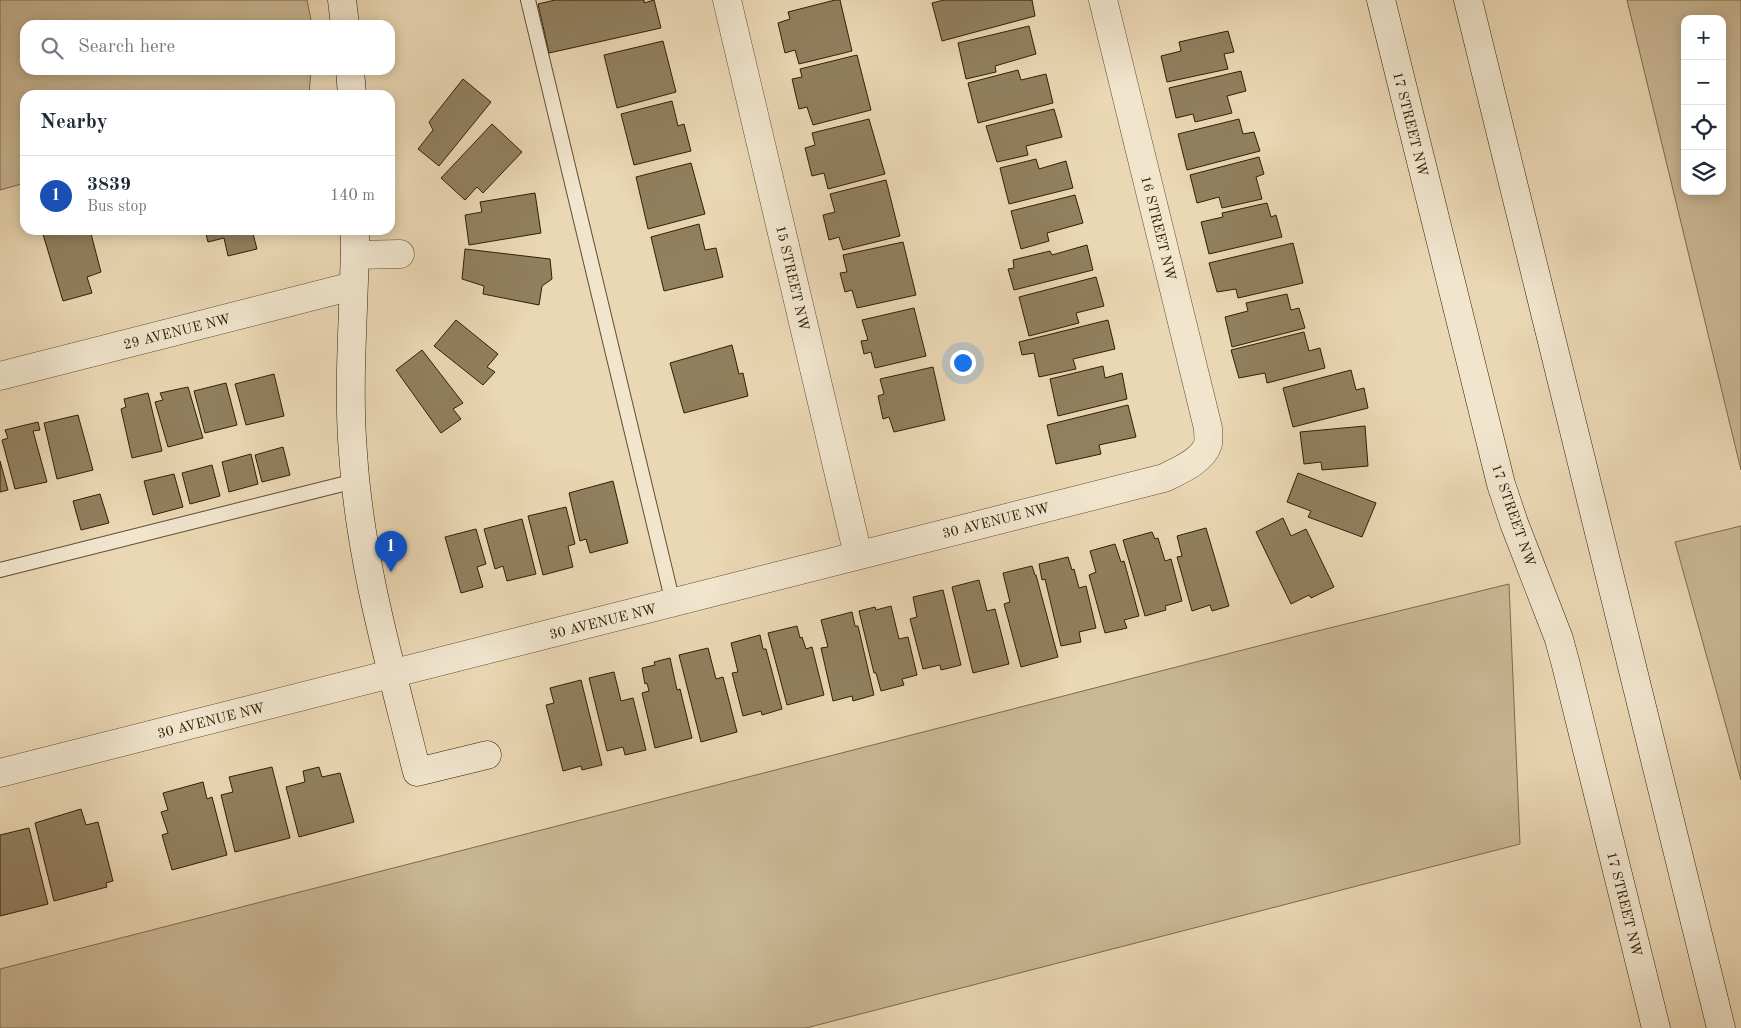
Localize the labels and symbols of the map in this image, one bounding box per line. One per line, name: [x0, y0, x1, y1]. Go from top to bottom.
street label: 17 STREET NW: [1390, 70, 1430, 178]
street label: 16 STREET NW: [1138, 174, 1178, 282]
street label: 15 STREET NW: [773, 224, 811, 332]
street label: 29 AVENUE NW: [122, 312, 232, 352]
your location: [950, 350, 976, 376]
street label: 17 STREET NW: [1489, 462, 1537, 569]
street label: 30 AVENUE NW: [941, 501, 1051, 541]
pin: 1: [375, 531, 407, 572]
street label: 30 AVENUE NW: [548, 602, 658, 642]
street label: 30 AVENUE NW: [156, 701, 266, 741]
street label: 17 STREET NW: [1604, 850, 1644, 958]

